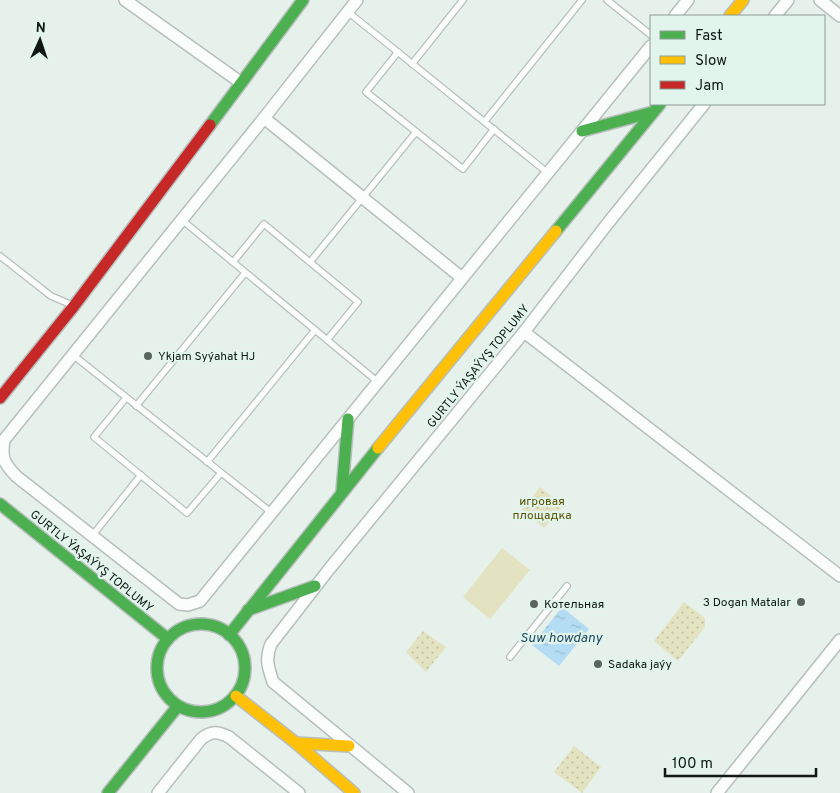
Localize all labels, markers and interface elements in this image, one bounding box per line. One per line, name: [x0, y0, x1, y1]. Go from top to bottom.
north arrow: [15, 15, 65, 65]
legend: [650, 15, 825, 105]
text: N: [35, 20, 46, 37]
text: Fast: [695, 27, 723, 46]
text: Slow: [695, 52, 727, 71]
text: Jam: [695, 77, 724, 96]
street label: GURTLY ÝAŞAÝYŞ TOPLUMY: [424, 301, 534, 432]
place label: Ykjam Syýahat HJ: [158, 349, 255, 365]
marker: Ykjam Syýahat HJ: [142, 350, 154, 362]
park label: игровая площадка: [512, 494, 572, 524]
street label: GURTLY ÝAŞAÝYŞ TOPLUMY: [26, 507, 157, 617]
place label: 3 Dogan Matalar: [703, 595, 791, 611]
marker: 3 Dogan Matalar: [795, 596, 807, 608]
place label: Котельная: [544, 597, 604, 613]
marker: Котельная: [528, 598, 540, 610]
water label: Suw howdany: [520, 630, 603, 647]
place label: Sadaka jaýy: [608, 657, 672, 673]
marker: Sadaka jaýy: [592, 658, 604, 670]
scale bar: [665, 746, 816, 778]
text: 100 m: [672, 755, 713, 774]

